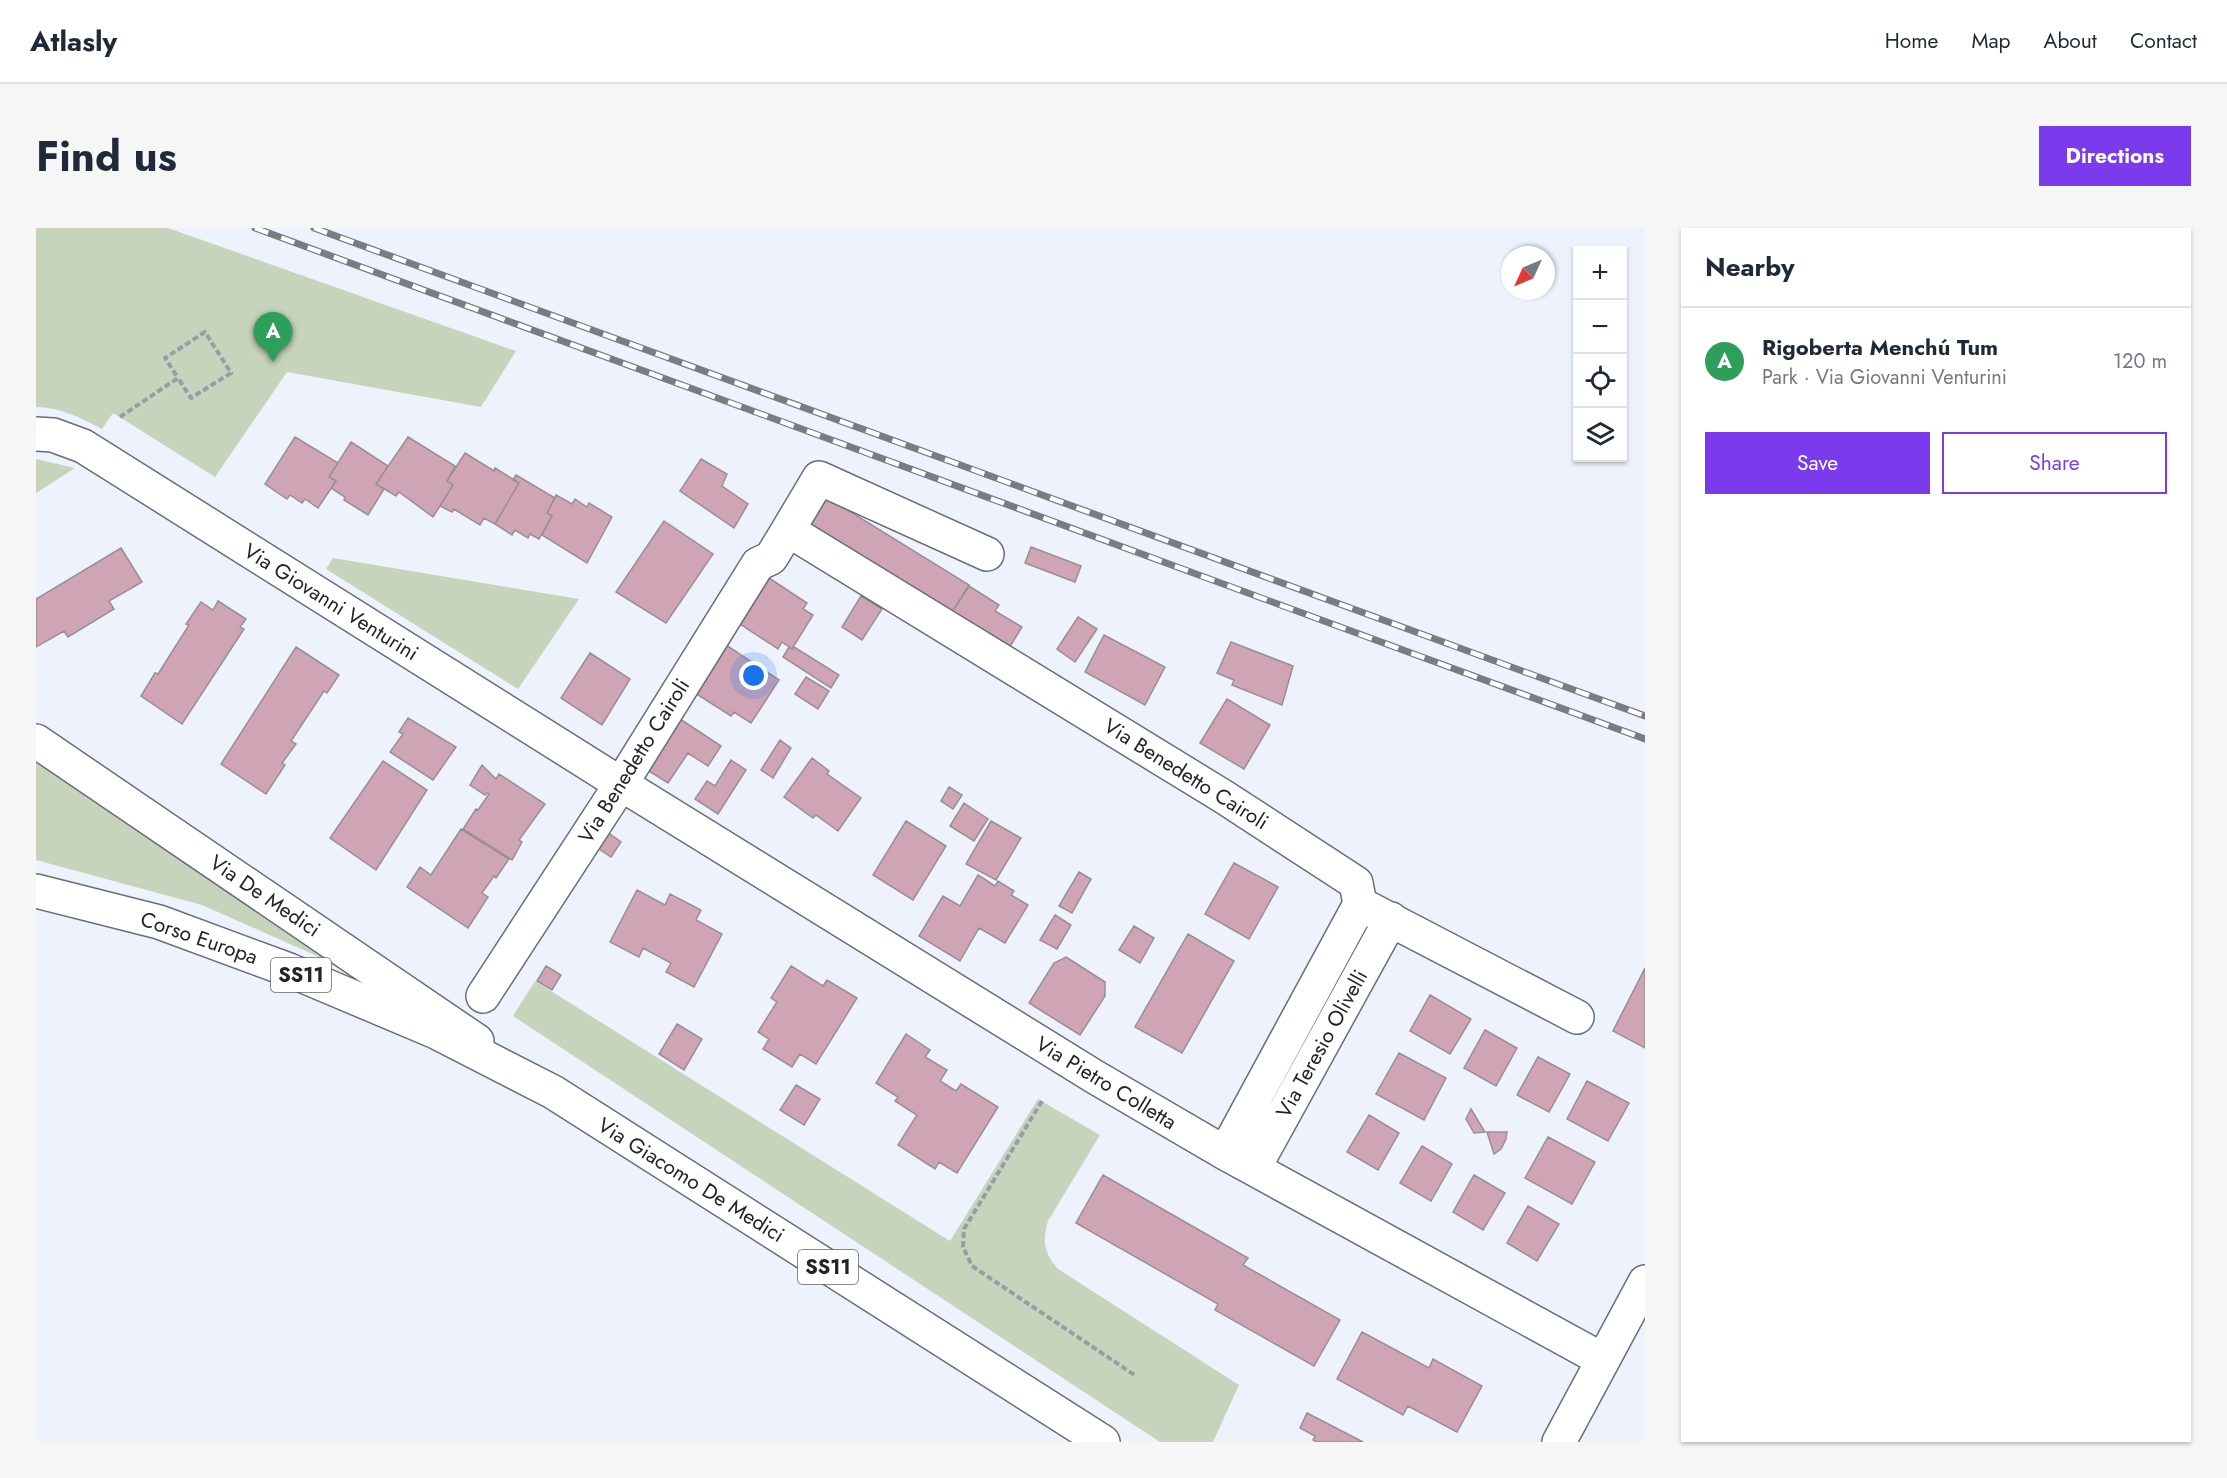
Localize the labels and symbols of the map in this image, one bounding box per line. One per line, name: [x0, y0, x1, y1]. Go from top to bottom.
north arrow: [1501, 246, 1555, 300]
pin: A: [254, 312, 292, 362]
street label: Via Giovanni Venturini: [238, 536, 424, 668]
your location: [739, 661, 768, 690]
street label: Via Benedetto Cairoli: [571, 673, 697, 849]
street label: Via Benedetto Cairoli: [1098, 711, 1274, 837]
street label: Via De Medici: [204, 848, 326, 944]
street label: Corso Europa: [136, 904, 262, 972]
road number: SS11: [271, 958, 331, 992]
street label: Via Teresio Olivelli: [1269, 964, 1375, 1124]
street label: Via Pietro Colletta: [1030, 1029, 1182, 1137]
street label: Via Giacomo De Medici: [592, 1110, 790, 1250]
road number: SS11: [798, 1250, 858, 1284]

